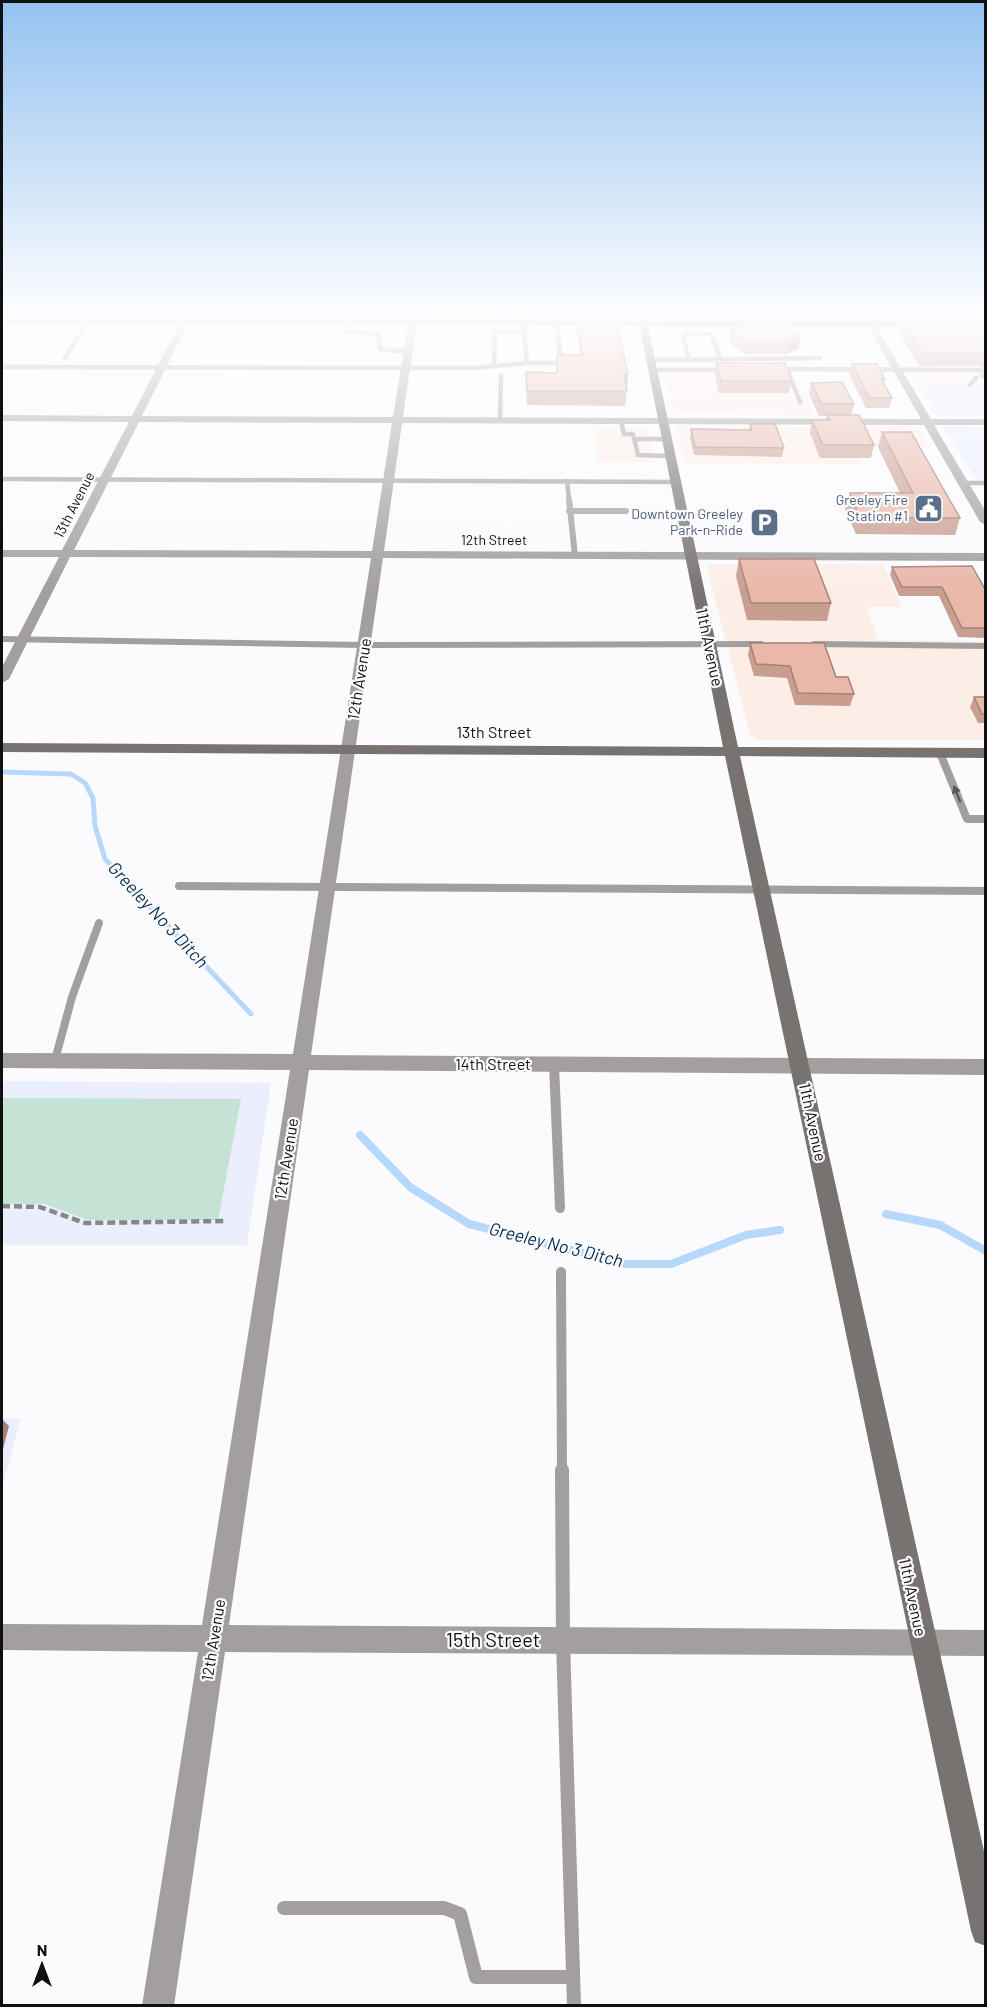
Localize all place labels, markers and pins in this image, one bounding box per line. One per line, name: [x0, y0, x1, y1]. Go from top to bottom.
place label: Greeley Fire Station #1: [836, 491, 908, 524]
public building icon: Greeley Fire Station #1: [913, 492, 945, 524]
place label: Downtown Greeley Park-n-Ride: [631, 505, 744, 538]
parking icon: Downtown Greeley Park-n-Ride: [748, 506, 780, 538]

